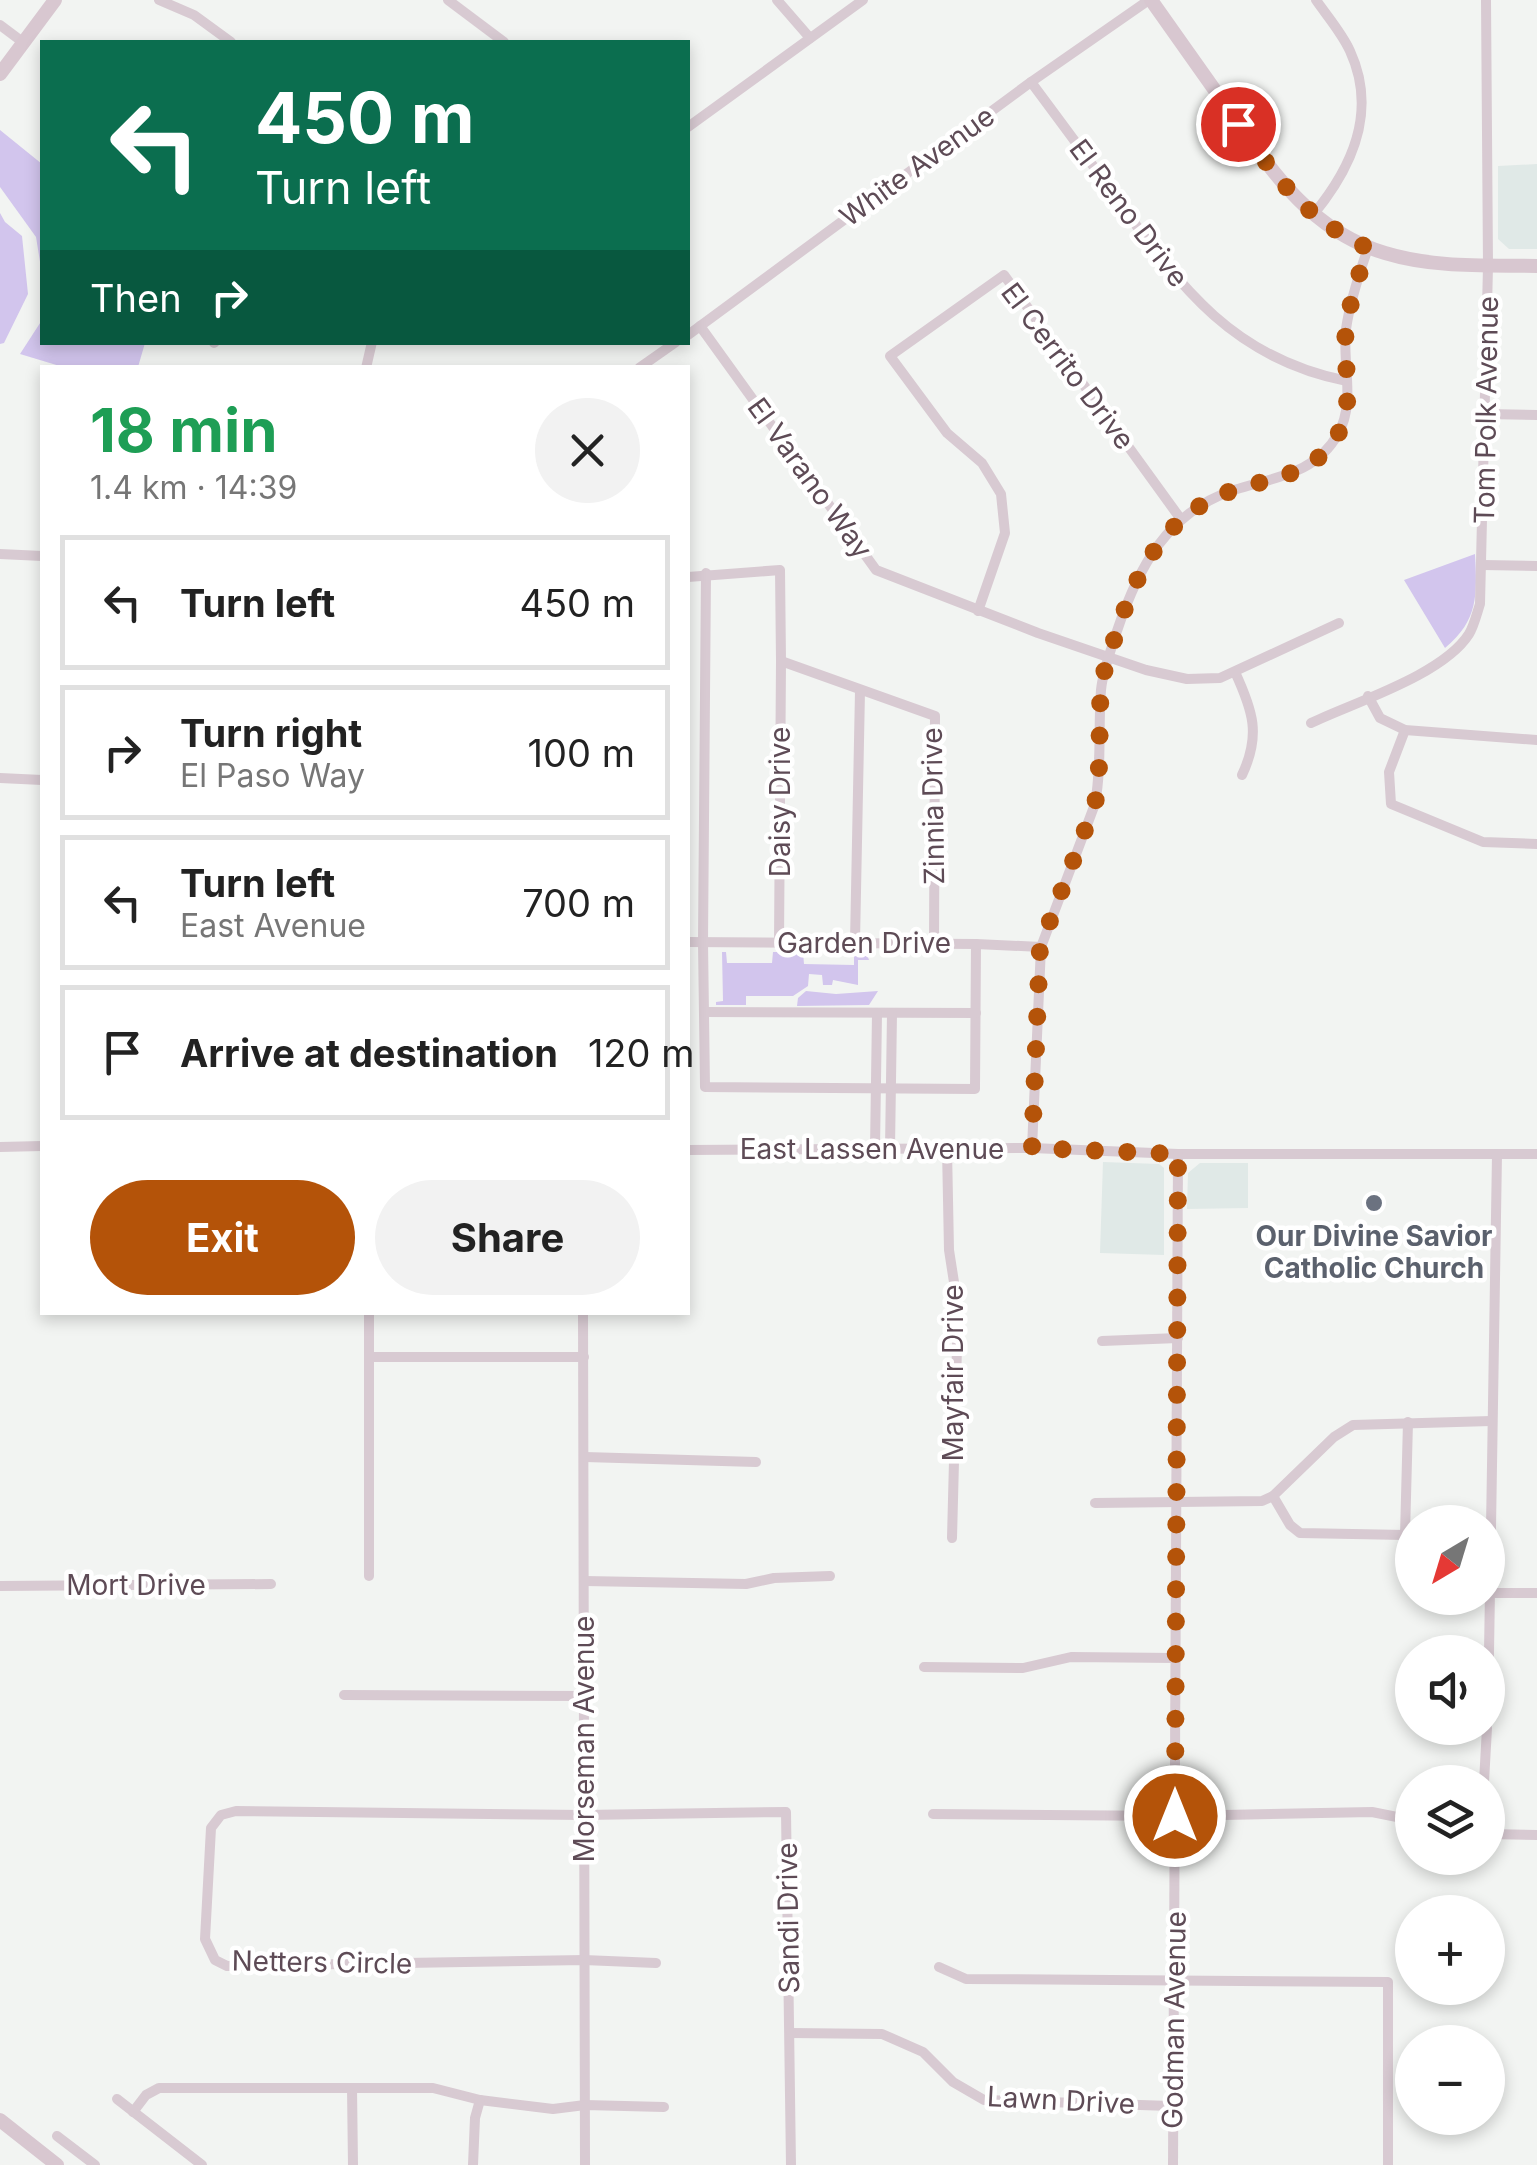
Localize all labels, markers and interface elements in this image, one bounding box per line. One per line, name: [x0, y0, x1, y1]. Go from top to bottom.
text: 450 m: [255, 75, 475, 160]
icon: left: [90, 80, 220, 210]
pin: [1196, 82, 1281, 167]
icon: arrive: [1211, 97, 1266, 152]
street label: White Avenue: [833, 99, 1001, 233]
street label: El Reno Drive: [1062, 132, 1196, 294]
text: Turn left: [255, 160, 431, 215]
icon: right: [202, 270, 257, 325]
text: Then: [90, 275, 182, 321]
street label: El Cerrito Drive: [994, 276, 1142, 456]
street label: Tom Polk Avenue: [1467, 296, 1505, 524]
street label: El Varano Way: [740, 391, 880, 565]
text: 18 min: [90, 394, 278, 466]
button: close: [535, 398, 640, 503]
text: 1.4 km · 14:39: [90, 468, 297, 507]
icon: left: [95, 575, 150, 630]
text: Turn left: [180, 580, 335, 626]
text: 450 m: [519, 580, 635, 626]
text: Turn right: [180, 710, 362, 756]
icon: right: [95, 725, 150, 780]
street label: Daisy Drive: [763, 727, 797, 877]
street label: Zinnia Drive: [915, 727, 951, 885]
text: 100 m: [528, 730, 635, 776]
text: El Paso Way: [180, 756, 365, 795]
text: Turn left: [180, 860, 335, 906]
icon: left: [95, 875, 150, 930]
text: 700 m: [522, 880, 635, 926]
text: East Avenue: [180, 906, 366, 945]
street label: Garden Drive: [777, 926, 951, 960]
icon: arrive: [95, 1025, 150, 1080]
text: Arrive at destination: [180, 1030, 558, 1076]
text: 120 m: [588, 1030, 694, 1076]
street label: East Lassen Avenue: [740, 1132, 1004, 1166]
button: Exit: [90, 1180, 355, 1295]
button: Share: [375, 1180, 640, 1295]
marker: Our Divine Savior Catholic Church: [1363, 1192, 1385, 1214]
place label: Our Divine Savior Catholic Church: [1255, 1219, 1493, 1285]
street label: Mayfair Drive: [936, 1284, 970, 1462]
north arrow: [1395, 1505, 1505, 1615]
map controls: [1395, 1505, 1505, 2135]
street label: Mort Drive: [66, 1568, 206, 1602]
street label: Morseman Avenue: [567, 1616, 601, 1862]
button: sound: [1395, 1635, 1505, 1745]
position arrow: [1123, 1764, 1227, 1868]
button: layers: [1395, 1765, 1505, 1875]
street label: Sandi Drive: [770, 1842, 806, 1994]
button: +: [1395, 1895, 1505, 2005]
street label: Godman Avenue: [1155, 1911, 1193, 2129]
street label: Netters Circle: [231, 1943, 413, 1981]
button: −: [1395, 2025, 1505, 2135]
street label: Lawn Drive: [986, 2079, 1136, 2121]

